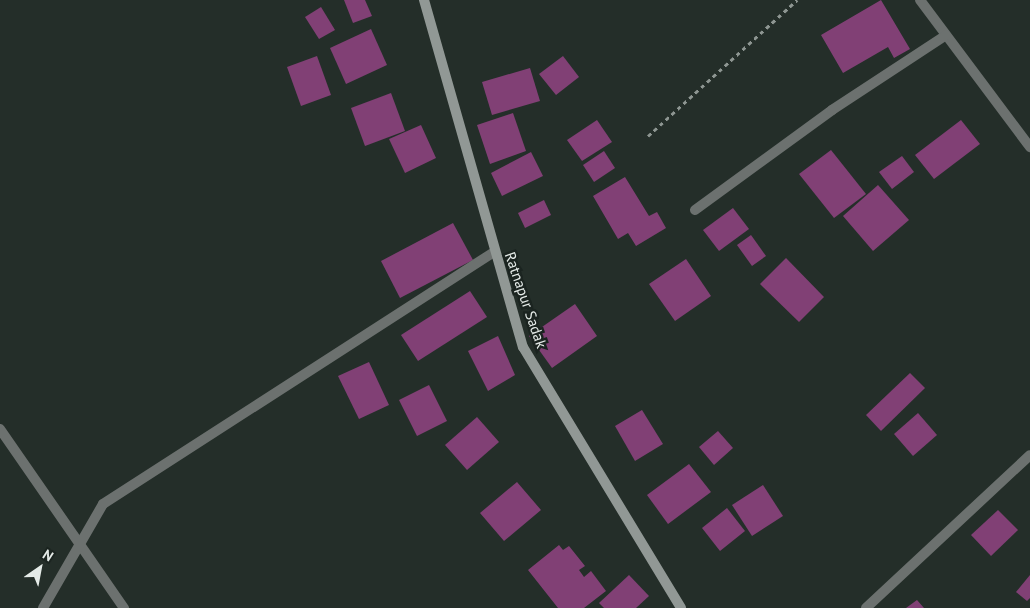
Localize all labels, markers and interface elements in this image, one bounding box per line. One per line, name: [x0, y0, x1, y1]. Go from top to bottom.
street label: Ratnapur Sadak: [501, 250, 551, 350]
north arrow: [15, 543, 65, 593]
text: N: [39, 545, 57, 565]

